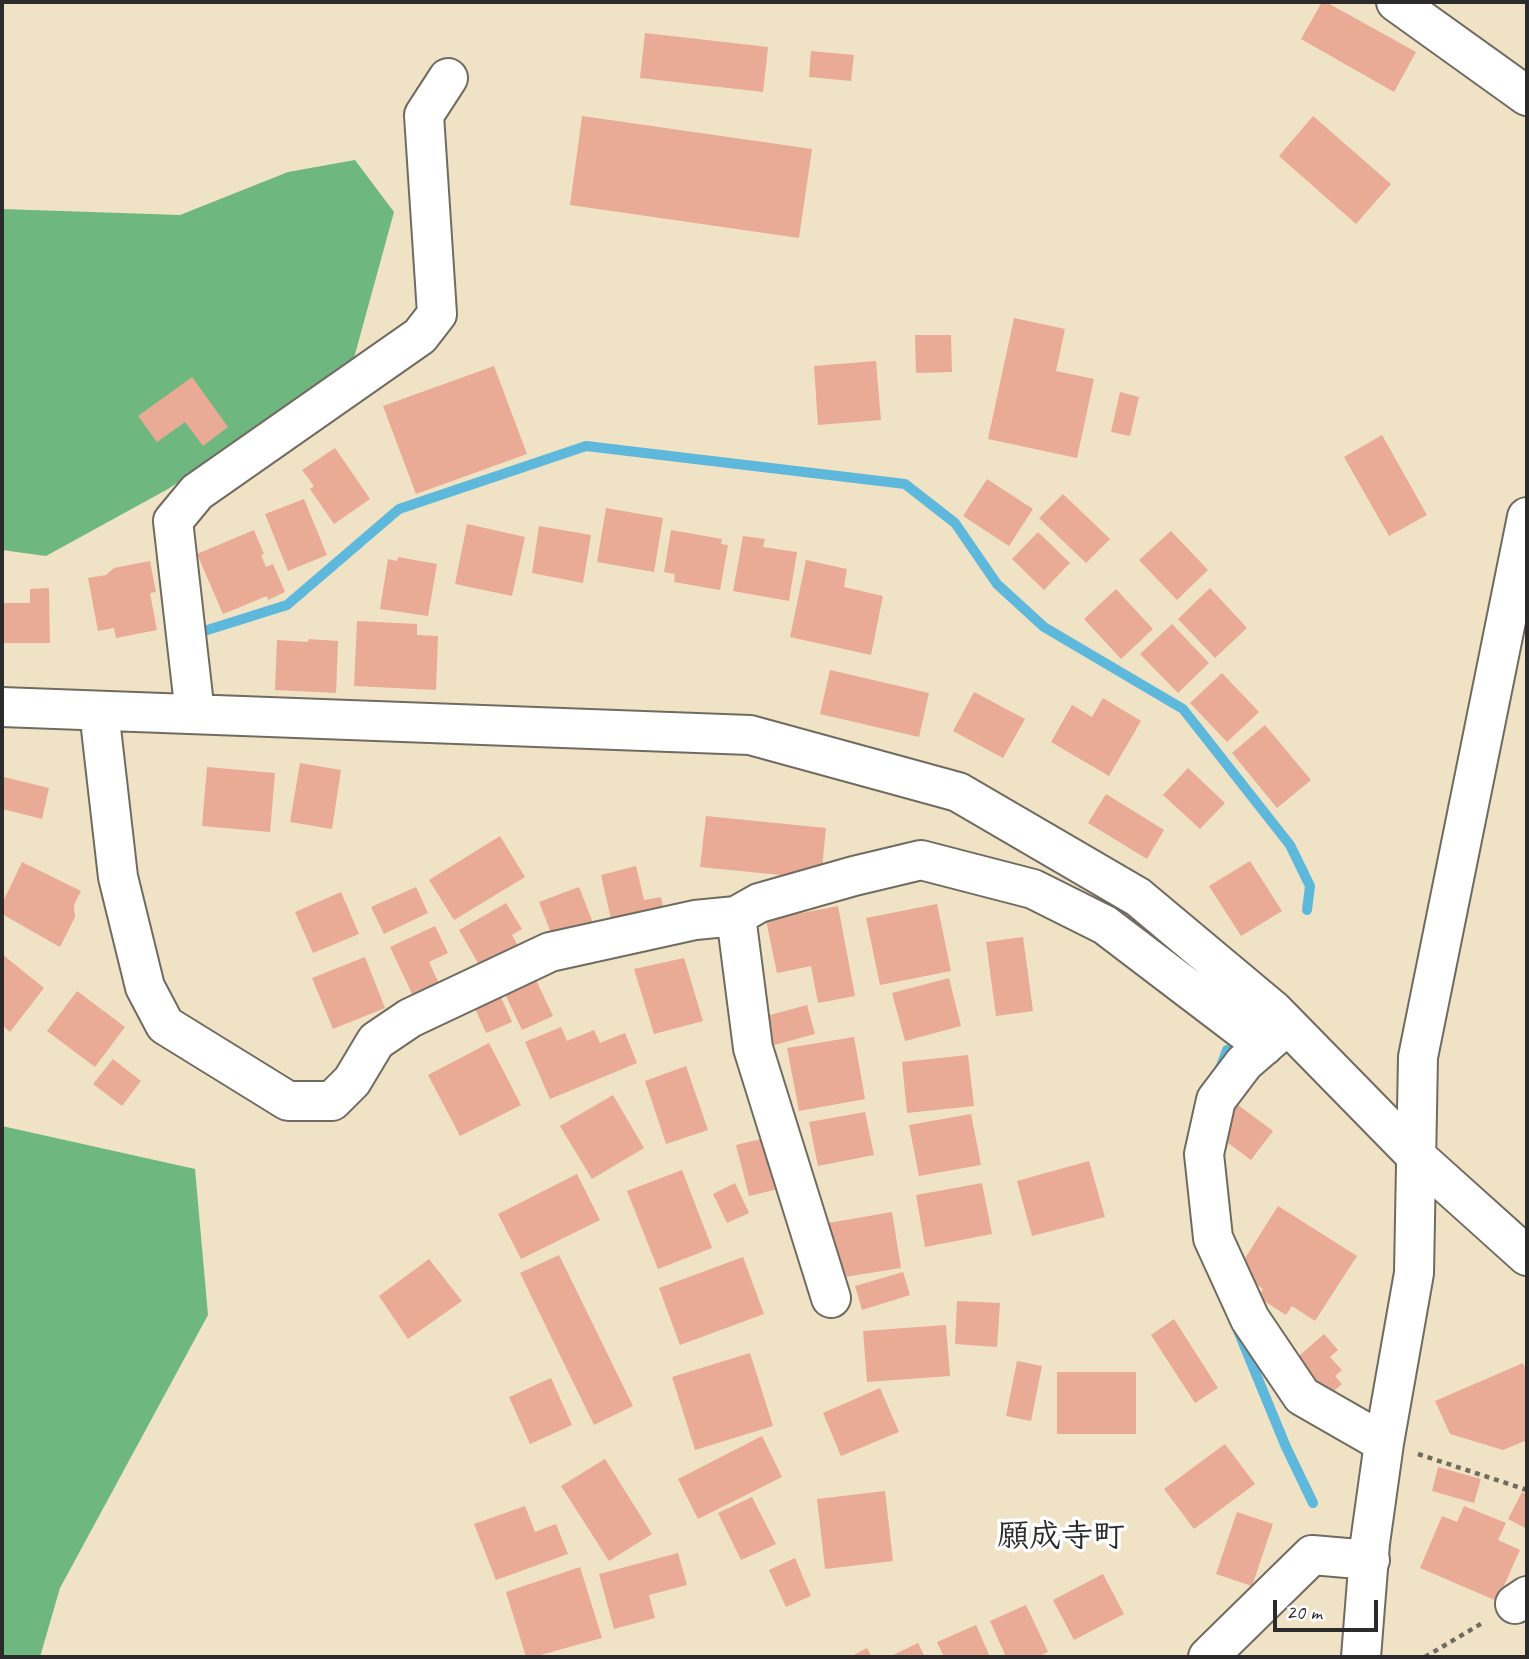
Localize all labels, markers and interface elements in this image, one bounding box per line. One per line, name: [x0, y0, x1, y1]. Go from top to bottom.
district label: 願成寺町: [997, 1519, 1125, 1557]
scale bar: [1277, 1586, 1382, 1630]
text: 20 m: [1286, 1599, 1322, 1625]

